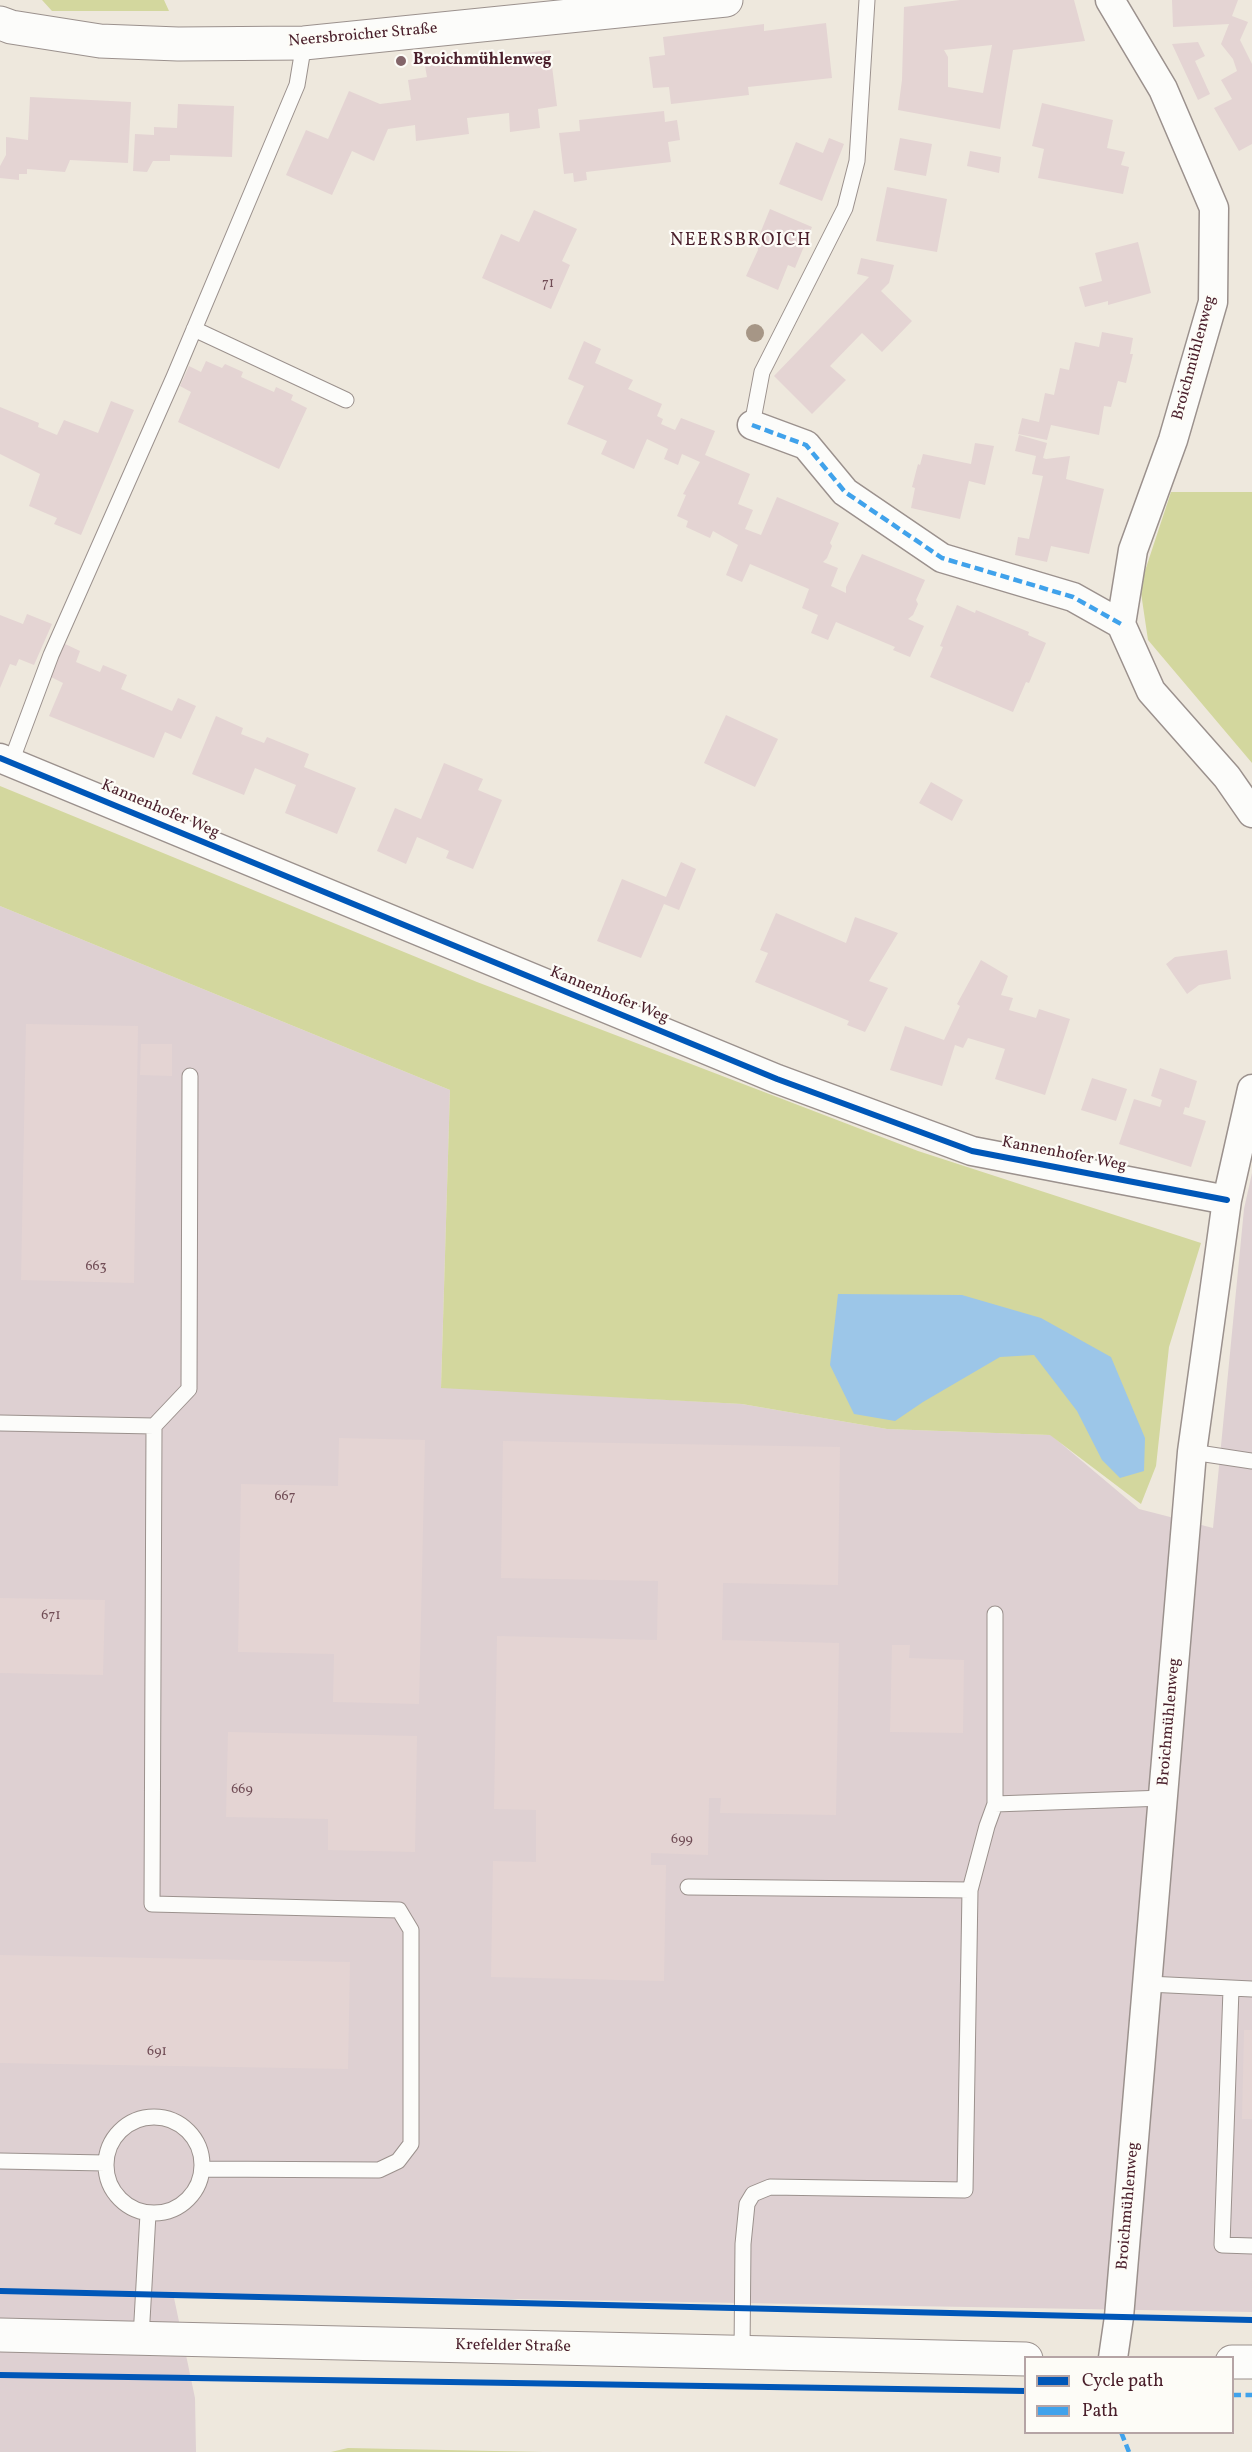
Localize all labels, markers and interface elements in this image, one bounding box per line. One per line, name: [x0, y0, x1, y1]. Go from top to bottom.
street label: Neersbroicher Straße: [288, 20, 438, 52]
place label: Broichmühlenweg: [413, 51, 552, 71]
marker: Broichmühlenweg: [394, 54, 408, 68]
district label: NEERSBROICH: [670, 231, 812, 253]
house number: 71: [542, 276, 554, 292]
street label: Broichmühlenweg: [1169, 294, 1221, 422]
street label: Kannenhofer Weg: [98, 776, 222, 844]
street label: Kannenhofer Weg: [547, 963, 671, 1029]
street label: Kannenhofer Weg: [1000, 1133, 1128, 1177]
house number: 663: [85, 1259, 107, 1275]
house number: 667: [275, 1489, 295, 1505]
house number: 671: [41, 1608, 61, 1624]
street label: Broichmühlenweg: [1155, 1657, 1185, 1787]
house number: 669: [231, 1782, 253, 1798]
house number: 699: [671, 1832, 693, 1848]
house number: 691: [147, 2044, 167, 2060]
street label: Broichmühlenweg: [1114, 2141, 1144, 2271]
street label: Krefelder Straße: [455, 2336, 571, 2358]
legend: [1024, 2356, 1234, 2434]
text: Cycle path: [1082, 2369, 1164, 2394]
text: Path: [1082, 2399, 1118, 2424]

